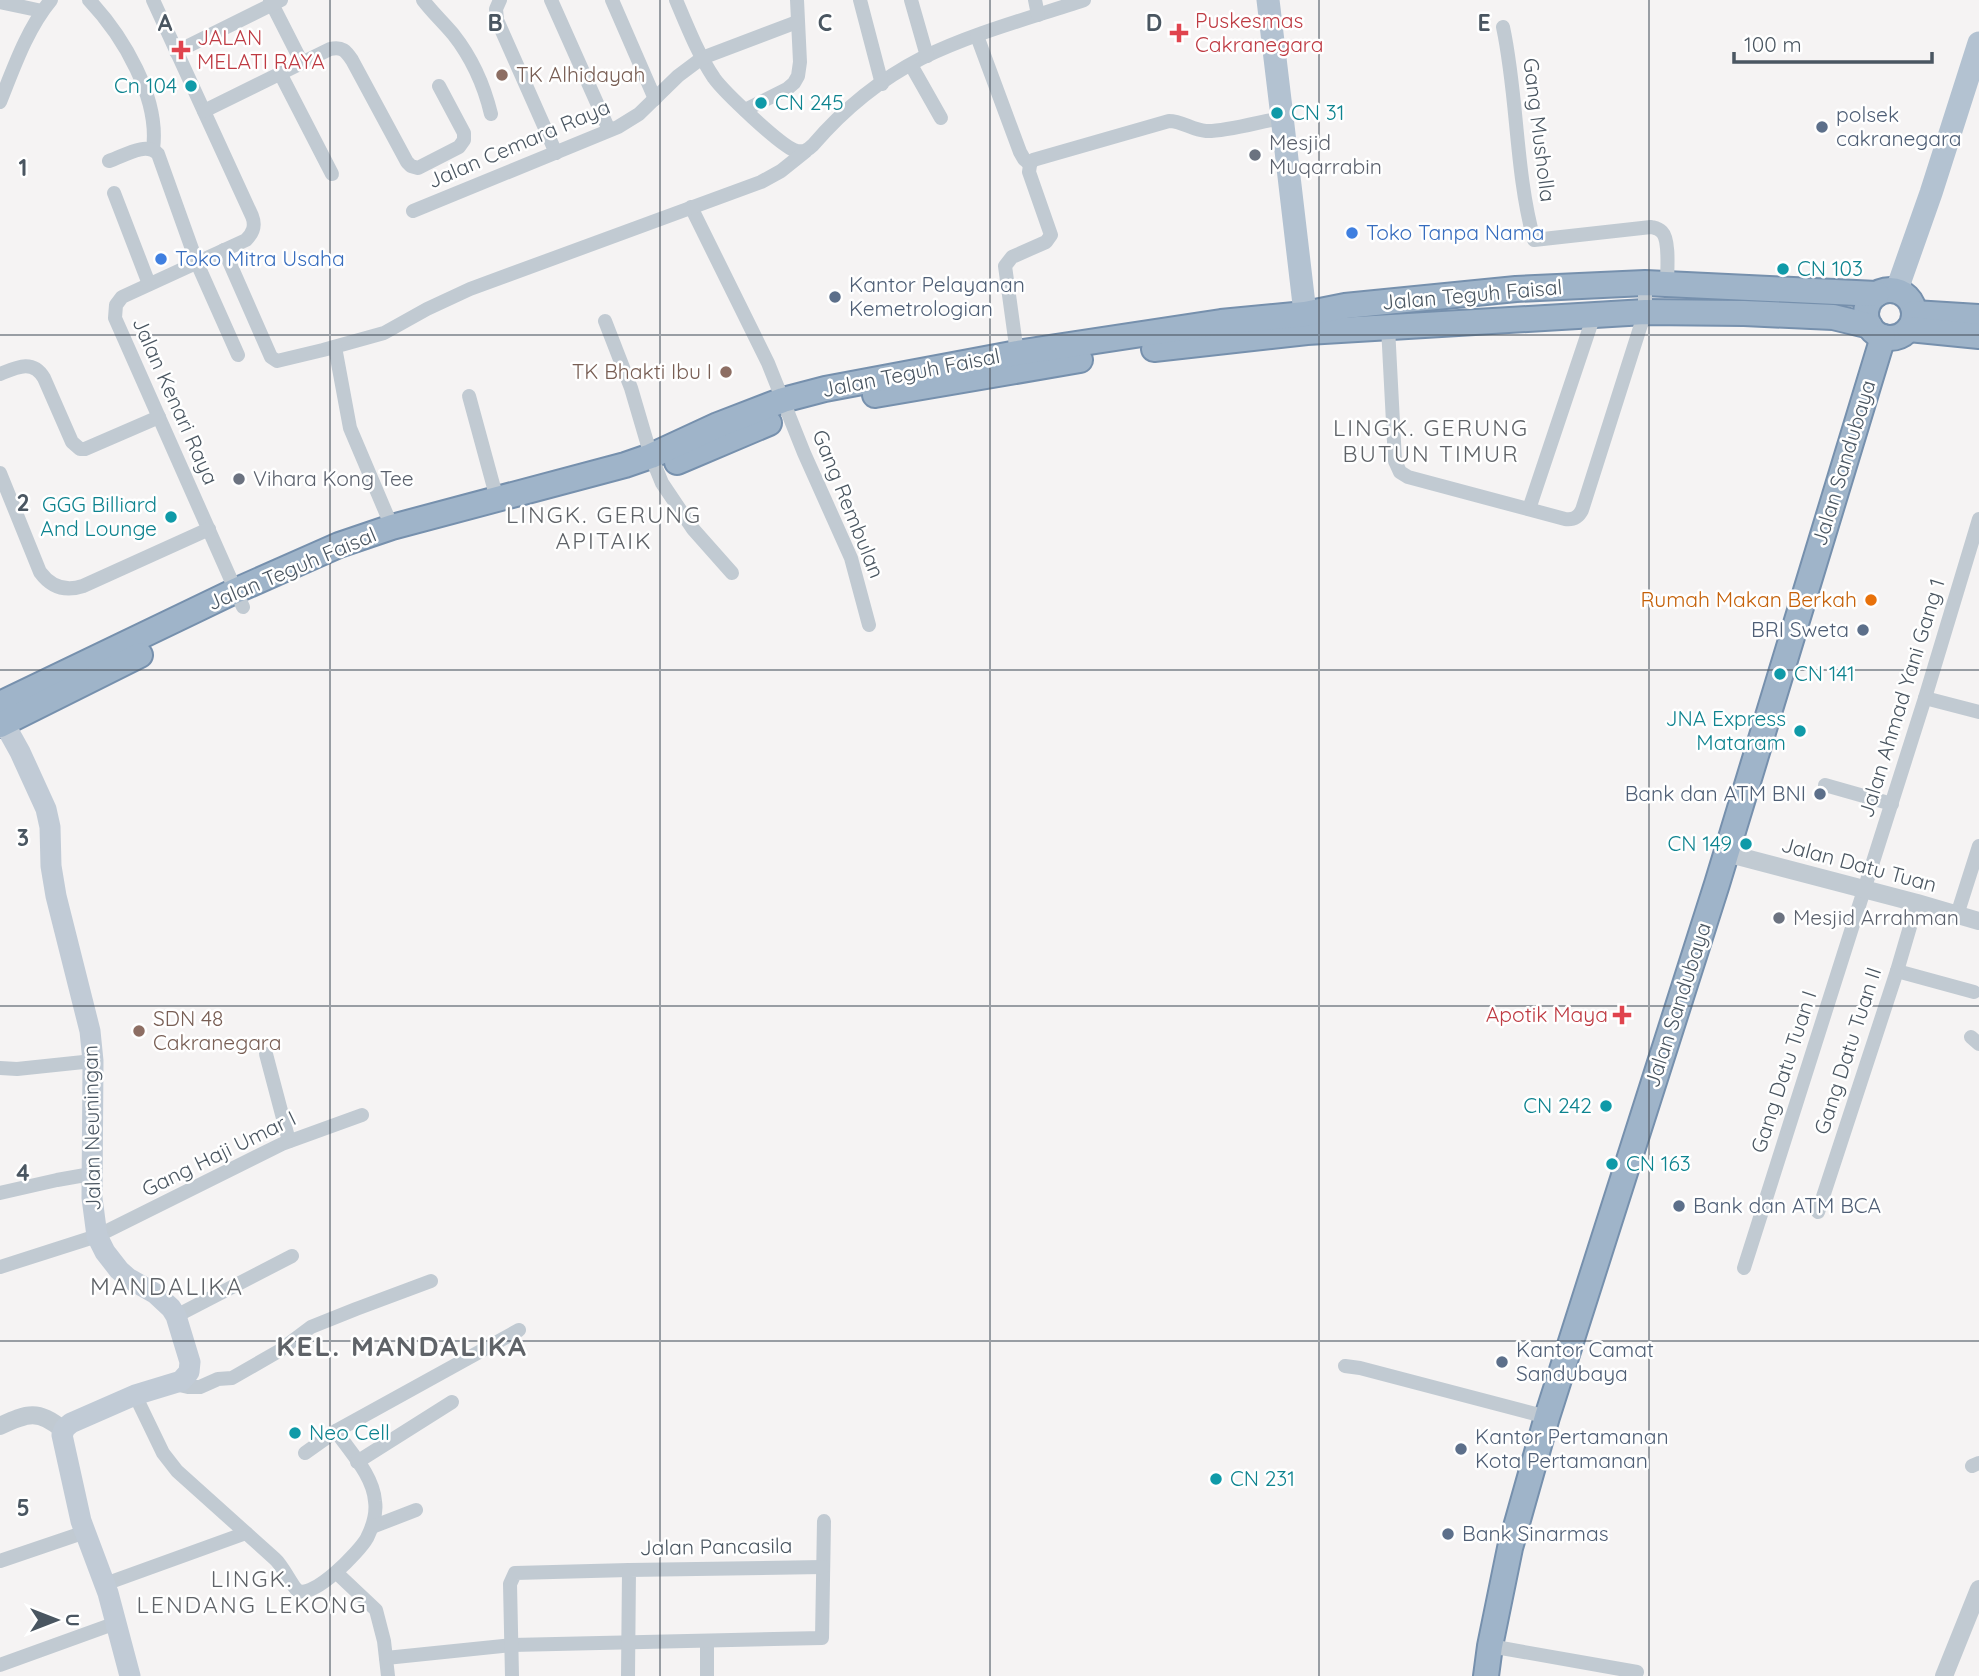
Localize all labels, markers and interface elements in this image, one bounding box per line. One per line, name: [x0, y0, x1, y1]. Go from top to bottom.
place label: Puskesmas Cakranegara: [1195, 7, 1323, 57]
text: A: [158, 8, 173, 37]
text: B: [487, 8, 503, 37]
text: C: [818, 8, 832, 37]
text: D: [1146, 8, 1162, 37]
text: E: [1477, 8, 1491, 37]
scale bar: [1734, 21, 1932, 65]
marker: Puskesmas Cakranegara: [1169, 23, 1189, 43]
place label: JALAN MELATI RAYA: [197, 24, 325, 74]
text: 100 m: [1744, 31, 1802, 57]
marker: JALAN MELATI RAYA: [171, 40, 191, 60]
street label: Gang Musholla: [1518, 56, 1562, 203]
place label: TK Alhidayah: [516, 61, 645, 87]
marker: TK Alhidayah: [494, 67, 510, 83]
place label: Cn 104: [114, 72, 177, 98]
marker: Cn 104: [183, 78, 199, 94]
place label: CN 245: [775, 89, 844, 115]
street label: Jalan Cemara Raya: [424, 93, 614, 193]
marker: CN 245: [753, 95, 769, 111]
place label: CN 31: [1291, 99, 1345, 125]
place label: polsek cakranegara: [1836, 101, 1962, 151]
marker: CN 31: [1269, 105, 1285, 121]
marker: polsek cakranegara: [1814, 119, 1830, 135]
place label: Mesjid Muqarrabin: [1269, 129, 1382, 179]
marker: Mesjid Muqarrabin: [1247, 147, 1263, 163]
text: 1: [19, 153, 27, 182]
place label: Toko Tanpa Nama: [1366, 219, 1545, 245]
marker: Toko Tanpa Nama: [1344, 225, 1360, 241]
place label: Toko Mitra Usaha: [175, 245, 345, 271]
marker: Toko Mitra Usaha: [153, 251, 169, 267]
place label: CN 103: [1797, 255, 1863, 281]
marker: CN 103: [1775, 261, 1791, 277]
place label: Kantor Pelayanan Kemetrologian: [849, 271, 1025, 321]
street label: Jalan Teguh Faisal: [1381, 273, 1563, 315]
marker: Kantor Pelayanan Kemetrologian: [827, 289, 843, 305]
street label: Jalan Kenari Raya: [127, 313, 224, 488]
street label: Jalan Teguh Faisal: [820, 342, 1002, 402]
place label: TK Bhakti Ibu I: [572, 358, 712, 384]
marker: TK Bhakti Ibu I: [718, 364, 734, 380]
street label: Jalan Sandubaya: [1805, 377, 1881, 549]
district label: LINGK. GERUNG BUTUN TIMUR: [1333, 413, 1529, 468]
street label: Gang Rembulan: [807, 426, 891, 582]
place label: Vihara Kong Tee: [253, 465, 414, 491]
marker: Vihara Kong Tee: [231, 471, 247, 487]
text: 2: [16, 488, 30, 517]
place label: GGG Billiard And Lounge: [40, 491, 157, 541]
district label: LINGK. GERUNG APITAIK: [506, 500, 702, 555]
marker: GGG Billiard And Lounge: [163, 509, 179, 525]
street label: Jalan Teguh Faisal: [203, 521, 380, 615]
street label: Jalan Ahmad Yani Gang 1: [1852, 575, 1950, 820]
place label: Rumah Makan Berkah: [1640, 586, 1857, 612]
marker: Rumah Makan Berkah: [1863, 592, 1879, 608]
place label: BRI Sweta: [1751, 616, 1849, 642]
marker: BRI Sweta: [1855, 622, 1871, 638]
place label: CN 141: [1794, 660, 1855, 686]
marker: CN 141: [1772, 666, 1788, 682]
place label: JNA Express Mataram: [1665, 705, 1786, 755]
marker: JNA Express Mataram: [1792, 723, 1808, 739]
place label: Bank dan ATM BNI: [1625, 780, 1806, 806]
marker: Bank dan ATM BNI: [1812, 786, 1828, 802]
text: 3: [17, 823, 29, 852]
place label: CN 149: [1667, 830, 1732, 856]
street label: Jalan Datu Tuan: [1779, 831, 1940, 897]
marker: CN 149: [1738, 836, 1754, 852]
place label: Mesjid Arrahman: [1793, 904, 1959, 930]
marker: Mesjid Arrahman: [1771, 910, 1787, 926]
street label: Jalan Sandubaya: [1638, 919, 1716, 1090]
street label: Gang Datu Tuan II: [1808, 964, 1886, 1138]
street label: Gang Datu Tuan I: [1745, 987, 1822, 1156]
place label: Apotik Maya: [1486, 1001, 1608, 1027]
place label: SDN 48 Cakranegara: [153, 1005, 281, 1055]
marker: Apotik Maya: [1614, 1007, 1630, 1023]
marker: SDN 48 Cakranegara: [131, 1023, 147, 1039]
street label: Jalan Neuningan: [77, 1045, 105, 1211]
place label: CN 242: [1523, 1092, 1592, 1118]
marker: CN 242: [1598, 1098, 1614, 1114]
street label: Gang Haji Umar I: [137, 1105, 300, 1202]
place label: CN 163: [1626, 1150, 1691, 1176]
marker: CN 163: [1604, 1156, 1620, 1172]
text: 4: [16, 1158, 30, 1187]
place label: Bank dan ATM BCA: [1693, 1192, 1881, 1218]
marker: Bank dan ATM BCA: [1671, 1198, 1687, 1214]
district label: MANDALIKA: [90, 1271, 244, 1301]
district label: KEL. MANDALIKA: [276, 1328, 528, 1363]
place label: Kantor Camat Sandubaya: [1516, 1336, 1654, 1386]
marker: Kantor Camat Sandubaya: [1494, 1354, 1510, 1370]
place label: Neo Cell: [309, 1419, 390, 1445]
place label: Kantor Pertamanan Kota Pertamanan: [1475, 1423, 1669, 1473]
marker: Neo Cell: [287, 1425, 303, 1441]
marker: Kantor Pertamanan Kota Pertamanan: [1453, 1441, 1469, 1457]
place label: CN 231: [1230, 1465, 1295, 1491]
marker: CN 231: [1208, 1471, 1224, 1487]
text: 5: [16, 1493, 30, 1522]
place label: Bank Sinarmas: [1462, 1520, 1608, 1546]
marker: Bank Sinarmas: [1440, 1526, 1456, 1542]
street label: Jalan Pancasila: [639, 1532, 793, 1560]
district label: LINGK. LENDANG LEKONG: [137, 1564, 367, 1619]
north arrow: [21, 1585, 91, 1655]
text: U: [61, 1613, 85, 1627]

